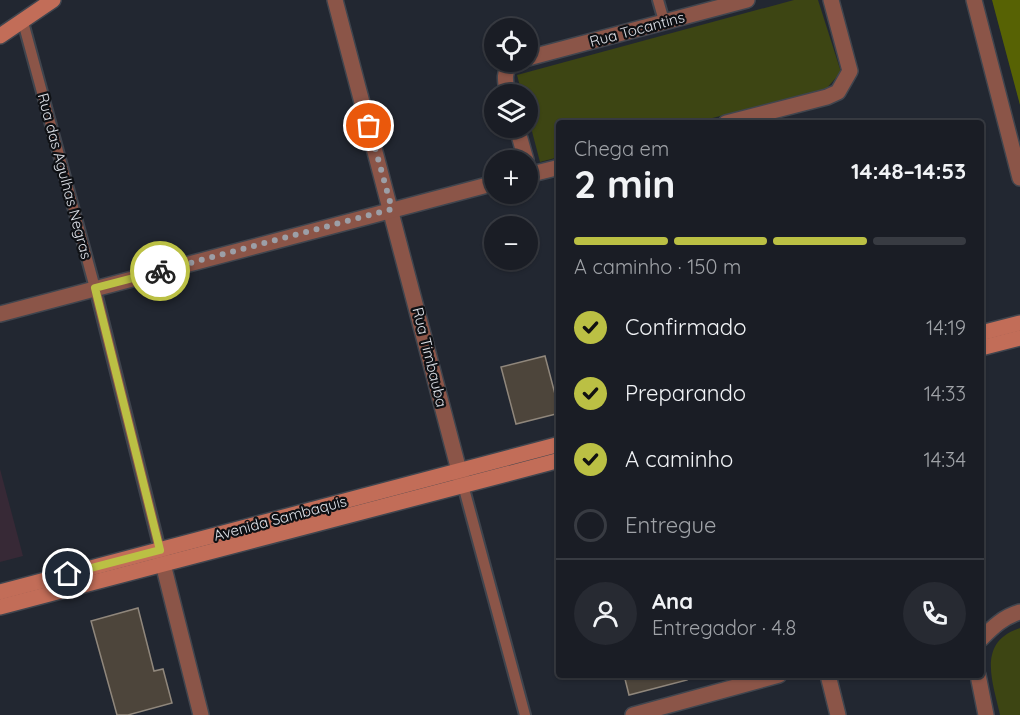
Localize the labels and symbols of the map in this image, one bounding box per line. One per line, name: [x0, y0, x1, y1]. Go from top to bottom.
street label: Rua Tocantins: [587, 7, 687, 51]
street label: Rua das Agulhas Negras: [34, 91, 96, 261]
pin: [343, 100, 394, 151]
courier: [130, 241, 190, 301]
street label: Rua Timbauba: [408, 305, 452, 409]
street label: Avenida Sambaquis: [211, 491, 349, 545]
pin: [42, 548, 93, 599]

